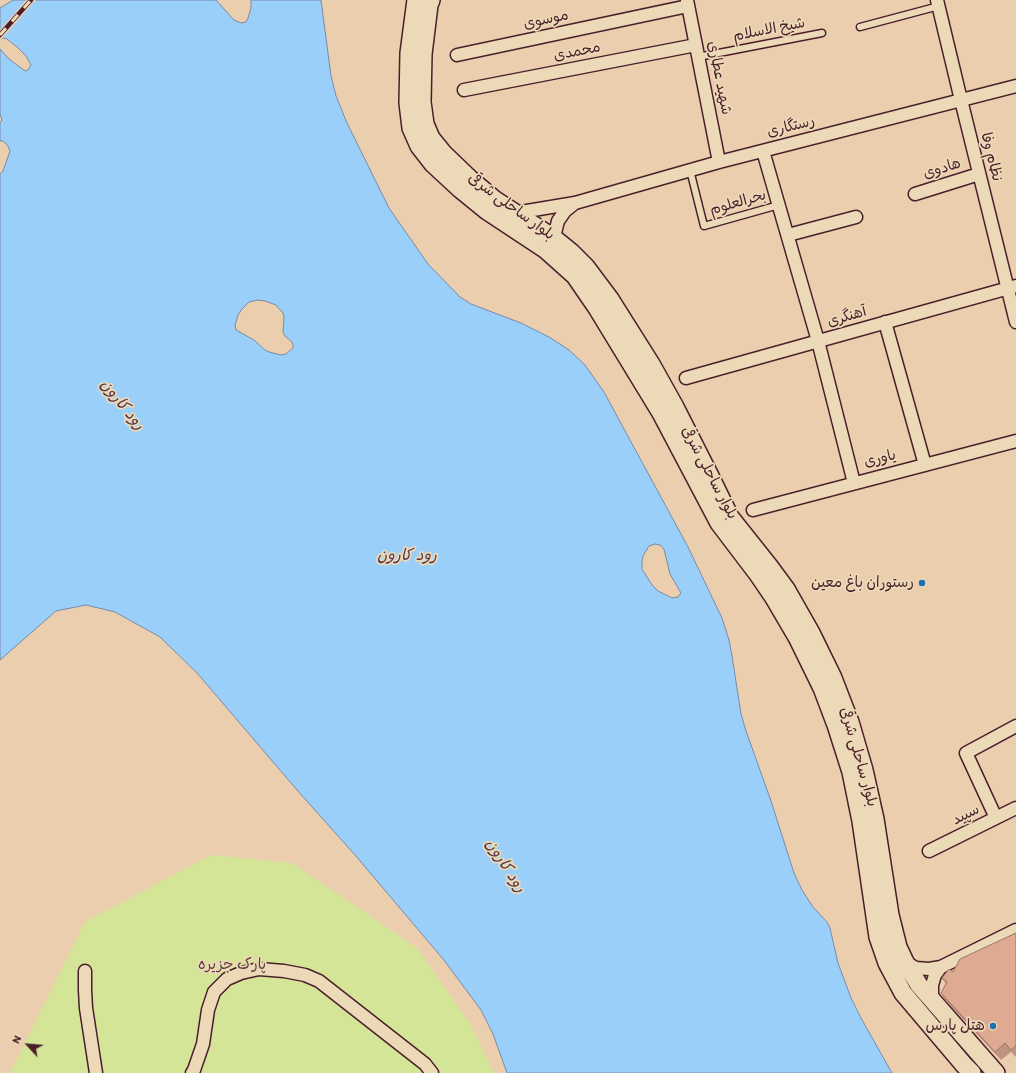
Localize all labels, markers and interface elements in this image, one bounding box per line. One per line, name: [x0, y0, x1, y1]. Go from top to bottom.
street label: موسوی: [522, 6, 570, 34]
street label: شیخ الاسلام: [731, 14, 807, 46]
street label: محمدی: [552, 39, 602, 65]
street label: شهید عطاری: [703, 40, 735, 116]
street label: رستگاری: [765, 112, 817, 142]
street label: نظام وفا: [976, 131, 1006, 183]
street label: هادوی: [921, 155, 963, 183]
street label: بلوار ساحلی شرقی: [464, 170, 558, 244]
street label: بحرالعلوم: [708, 186, 768, 220]
street label: آهنگری: [825, 303, 869, 331]
water label: رود کارون: [96, 376, 148, 434]
street label: بلوار ساحلی شرقی: [677, 423, 741, 523]
street label: یاوری: [862, 446, 898, 472]
water label: رود کارون: [377, 546, 437, 566]
place label: رستوران باغ معین: [811, 574, 914, 592]
marker: رستوران باغ معین: [917, 578, 927, 588]
street label: بلوار ساحلی شرقی: [835, 705, 881, 809]
street label: سپید: [949, 801, 983, 829]
water label: رود کارون: [481, 836, 529, 896]
park label: پارک جزیره: [198, 956, 266, 974]
place label: هتل پارس: [926, 1017, 985, 1035]
marker: هتل پارس: [988, 1021, 998, 1031]
north arrow: [8, 1025, 48, 1065]
text: N: [9, 1033, 24, 1046]

